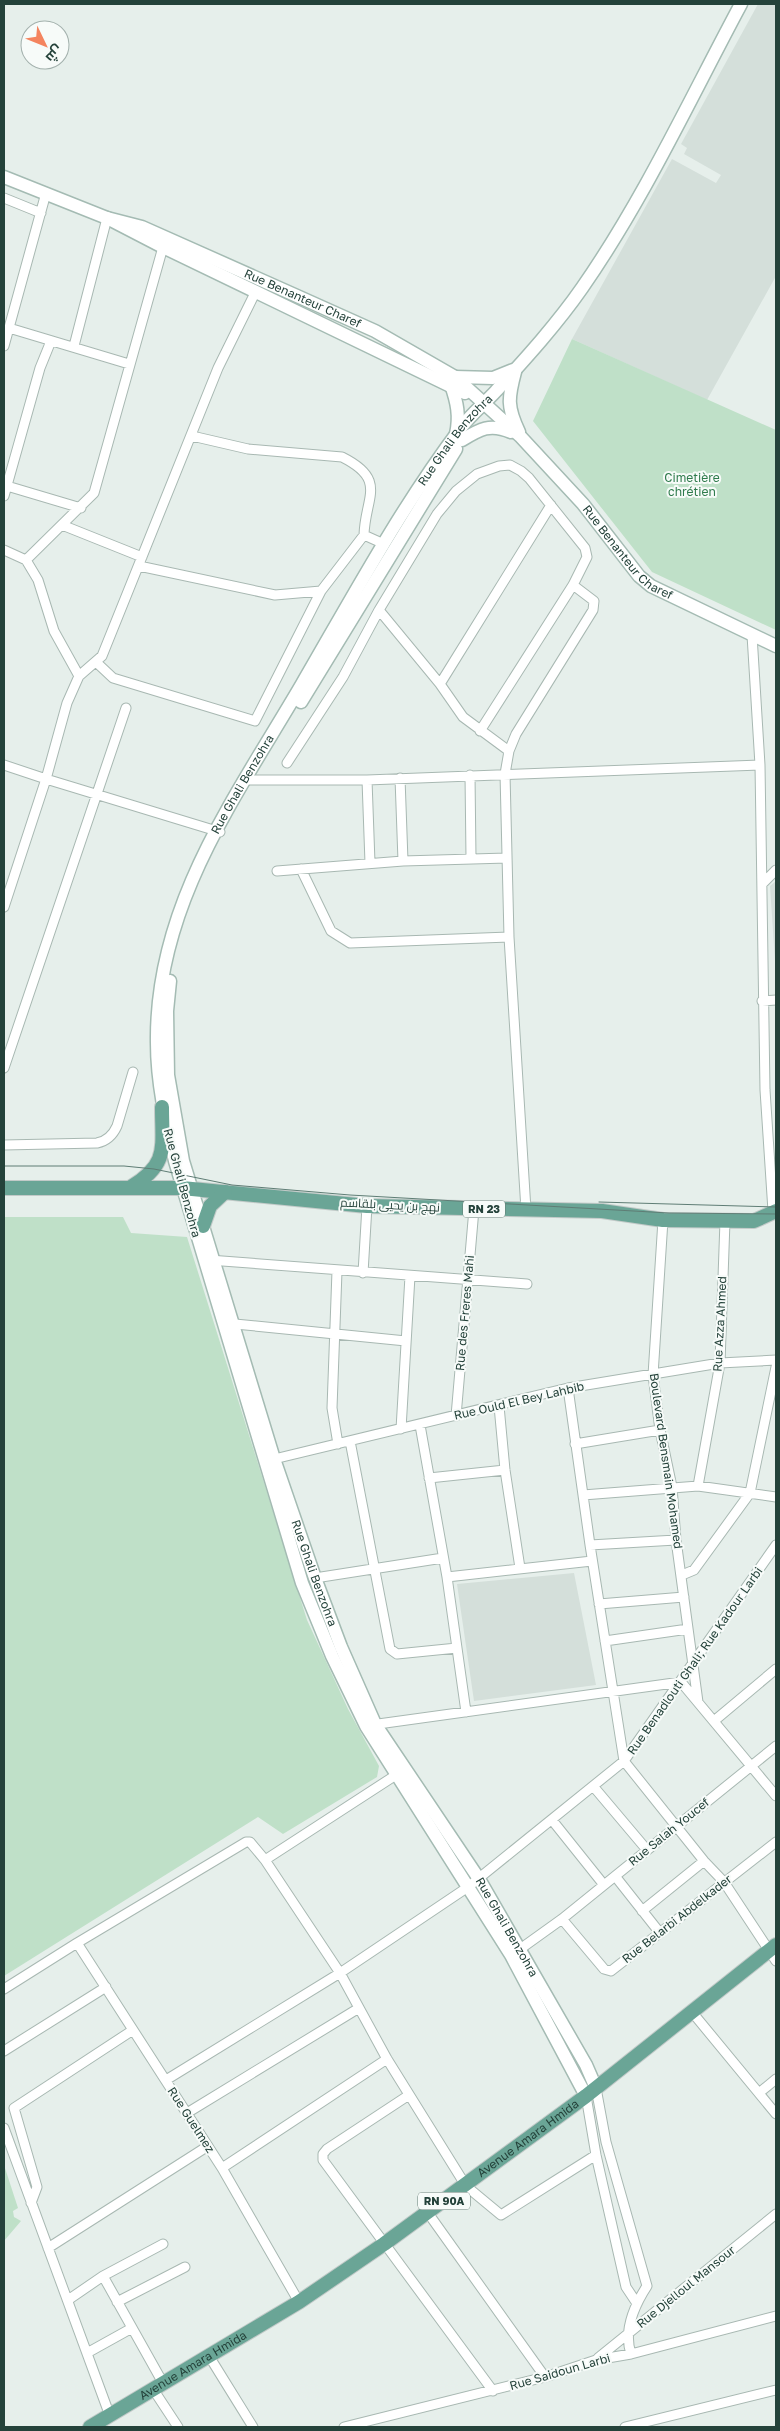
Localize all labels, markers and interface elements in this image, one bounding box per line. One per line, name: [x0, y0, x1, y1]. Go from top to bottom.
north arrow: [20, 20, 70, 70]
text: ش: [42, 41, 67, 67]
street label: Rue Benanteur Charef: [242, 265, 364, 331]
street label: Rue Ghali Benzohra: [414, 391, 495, 489]
park label: Cimetière chrétien: [664, 470, 720, 499]
street label: Rue Benanteur Charef: [580, 502, 676, 603]
street label: Rue Ghali Benzohra: [207, 732, 277, 836]
street label: Rue Ghali Benzohra: [161, 1127, 204, 1239]
street label: نهج بن يحيى بلقاسم: [340, 1194, 440, 1216]
road number: RN 23: [463, 1200, 505, 1218]
street label: Rue des Freres Mahi: [452, 1254, 477, 1371]
street label: Rue Azza Ahmed: [710, 1276, 729, 1372]
street label: Boulevard Bensmain Mohamed: [647, 1372, 686, 1550]
street label: Rue Ould El Bey Lahbib: [452, 1378, 585, 1423]
street label: Rue Ghali Benzohra: [288, 1518, 341, 1628]
street label: Rue Benadlouti Ghali; Rue Kadour Larbi: [624, 1564, 765, 1757]
street label: Rue Salah Youcef: [625, 1794, 713, 1869]
street label: Rue Belarbi Abdelkader: [619, 1871, 735, 1966]
street label: Rue Ghali Benzohra: [473, 1874, 542, 1979]
street label: Rue Guelmez: [165, 2084, 218, 2155]
street label: Avenue Amara Hmida: [474, 2096, 582, 2180]
road number: RN 90A: [418, 2192, 470, 2210]
street label: Rue Djelloul Mansour: [633, 2242, 738, 2331]
street label: Avenue Amara Hmida: [136, 2327, 249, 2403]
street label: Rue Saidoun Larbi: [508, 2350, 612, 2393]

